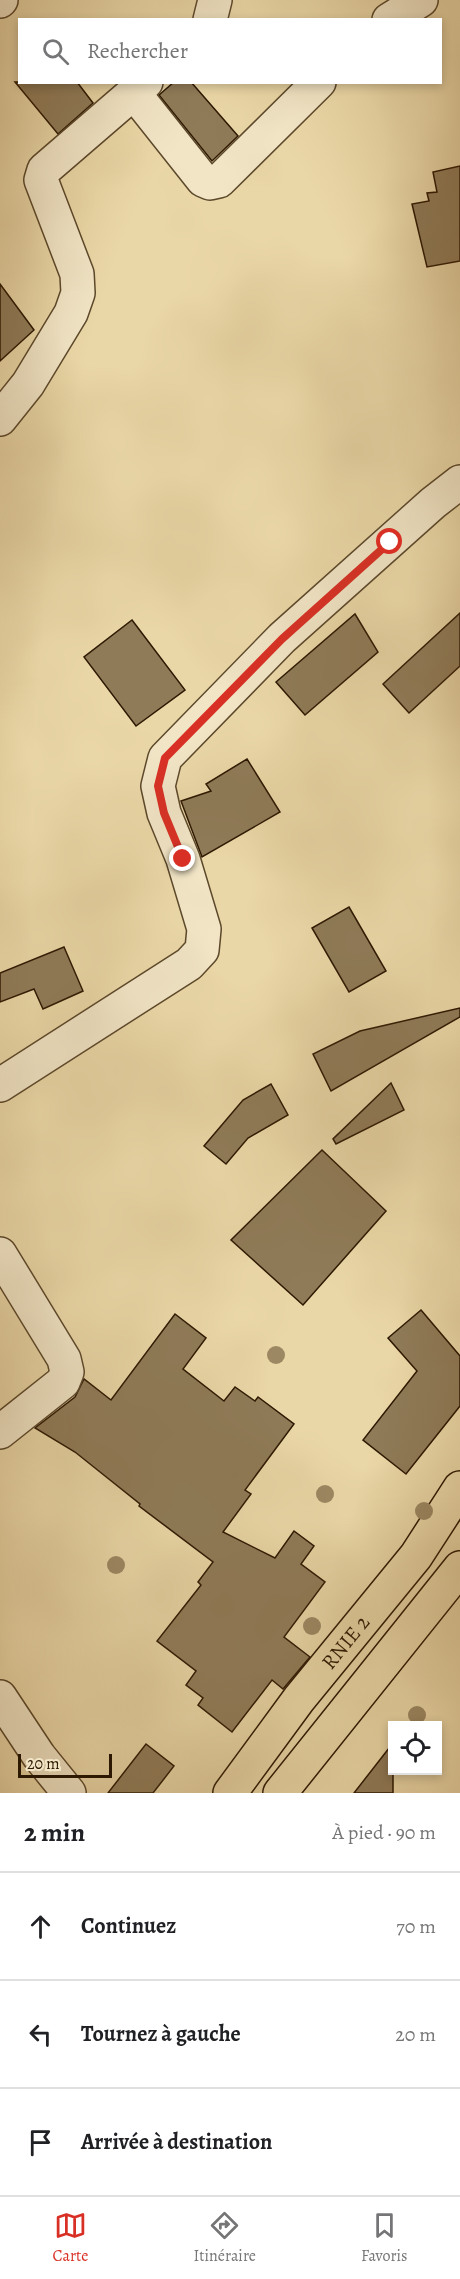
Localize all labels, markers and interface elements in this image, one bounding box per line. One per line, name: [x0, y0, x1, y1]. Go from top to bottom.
search box: [18, 18, 442, 84]
icon: search: [39, 35, 72, 68]
text: Rechercher: [87, 36, 188, 66]
route start: [376, 528, 402, 554]
route end: [169, 845, 195, 871]
street label: RNIE 2: [315, 1609, 376, 1675]
map controls: [388, 1721, 442, 1775]
button: locate: [388, 1721, 442, 1775]
scale bar: [18, 1751, 112, 1778]
text: 20 m: [27, 1753, 60, 1775]
text: 2 min: [24, 1815, 85, 1850]
text: À pied · 90 m: [332, 1819, 436, 1846]
icon: ahead: [24, 1910, 57, 1943]
text: Continuez: [81, 1911, 176, 1941]
text: 70 m: [396, 1913, 436, 1940]
icon: left: [24, 2018, 57, 2051]
text: Tournez à gauche: [81, 2019, 241, 2049]
text: 20 m: [395, 2021, 436, 2048]
icon: arrive: [24, 2126, 57, 2159]
text: Arrivée à destination: [81, 2127, 272, 2157]
tab: Carte: [52, 2209, 89, 2267]
tab: Itinéraire: [193, 2209, 256, 2267]
tab: Favoris: [361, 2209, 408, 2267]

